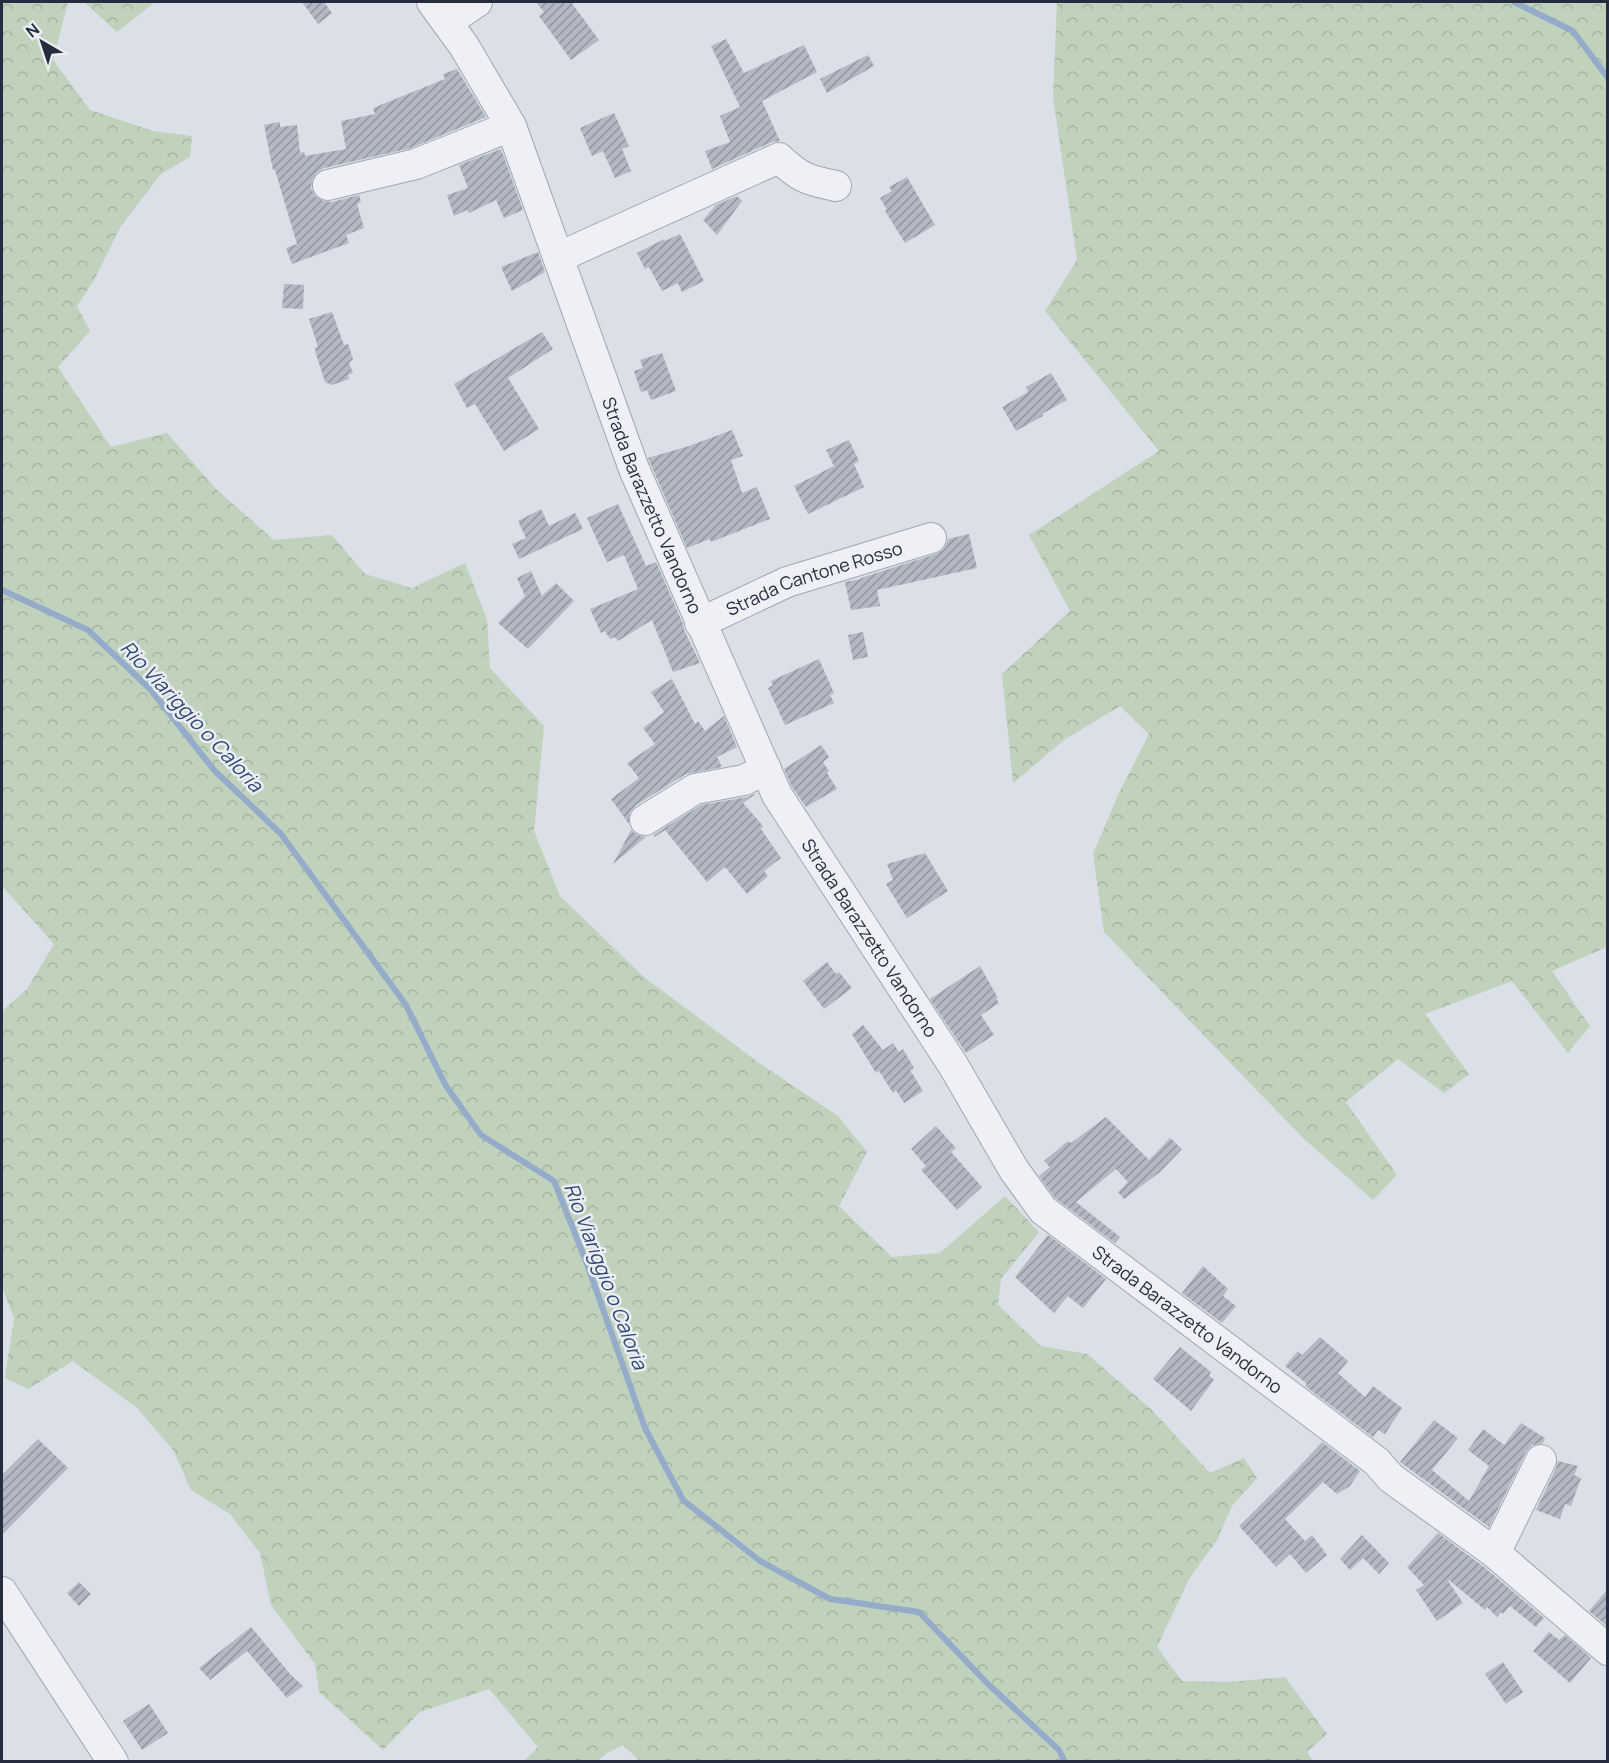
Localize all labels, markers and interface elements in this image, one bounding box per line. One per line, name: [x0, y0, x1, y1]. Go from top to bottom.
north arrow: [12, 12, 72, 72]
text: N: [21, 18, 44, 43]
street label: Strada Barazzetto Vandorno: [597, 394, 708, 617]
street label: Strada Cantone Rosso: [722, 535, 905, 621]
water label: Rio Viariggio o Caloria: [115, 635, 270, 798]
street label: Strada Barazzetto Vandorno: [797, 834, 944, 1042]
water label: Rio Viariggio o Caloria: [558, 1179, 654, 1374]
street label: Strada Barazzetto Vandorno: [1088, 1240, 1288, 1399]

